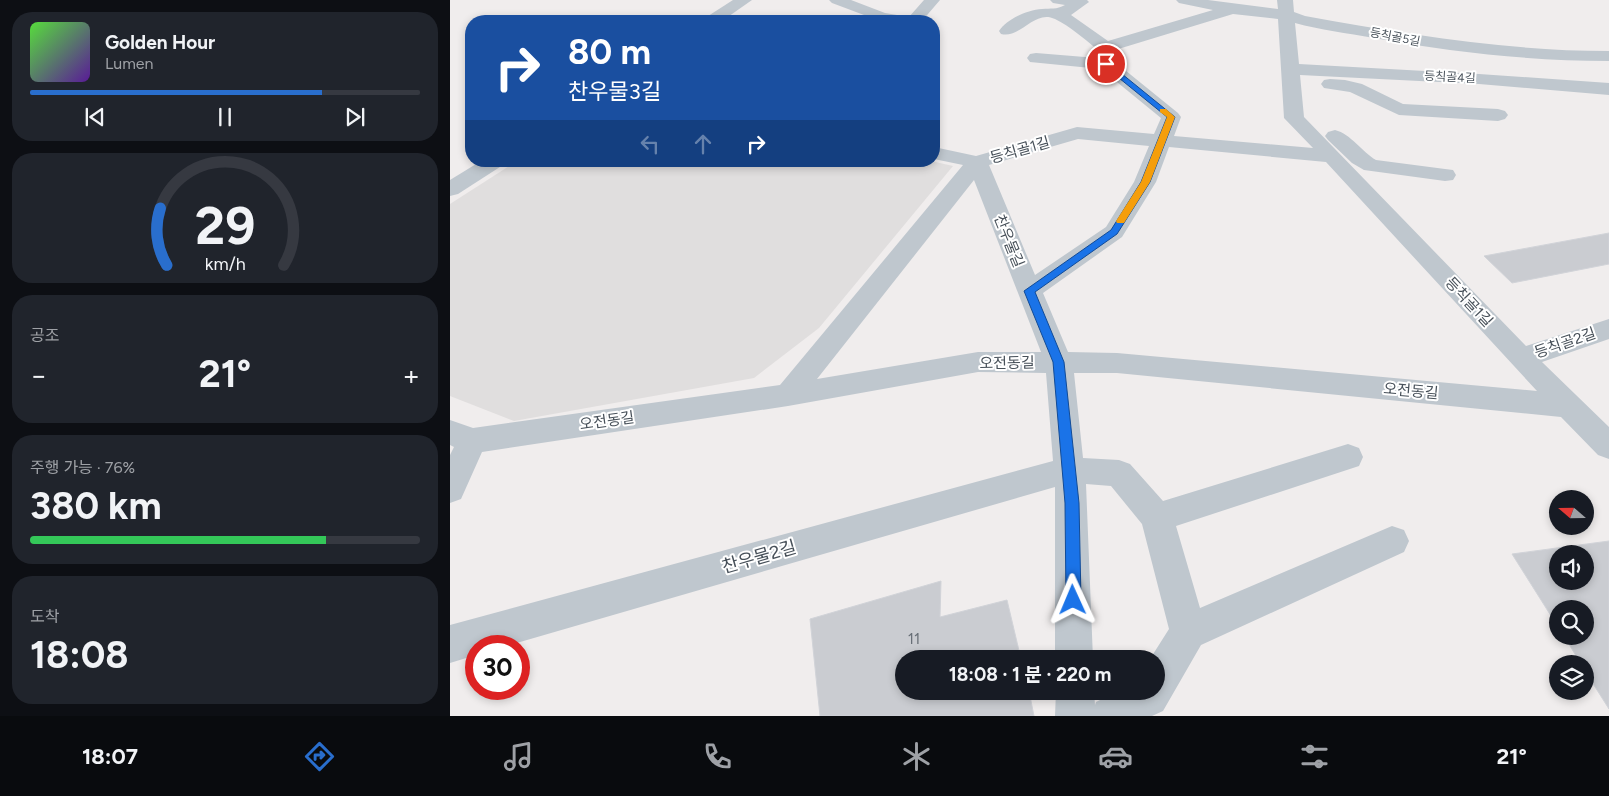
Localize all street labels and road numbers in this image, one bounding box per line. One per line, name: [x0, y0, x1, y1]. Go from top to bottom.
street label: 등칙골5길: [1369, 25, 1421, 49]
street label: 등칙골4길: [1424, 69, 1476, 85]
street label: 등칙골1길: [988, 133, 1052, 167]
street label: 찬우물길: [990, 212, 1028, 270]
street label: 등칙골1길: [1441, 273, 1497, 331]
street label: 등칙골2길: [1532, 324, 1598, 362]
street label: 오전동길: [979, 354, 1035, 372]
street label: 오전동길: [1383, 380, 1439, 402]
street label: 오전동길: [578, 408, 636, 434]
street label: 찬우물2길: [719, 536, 799, 578]

